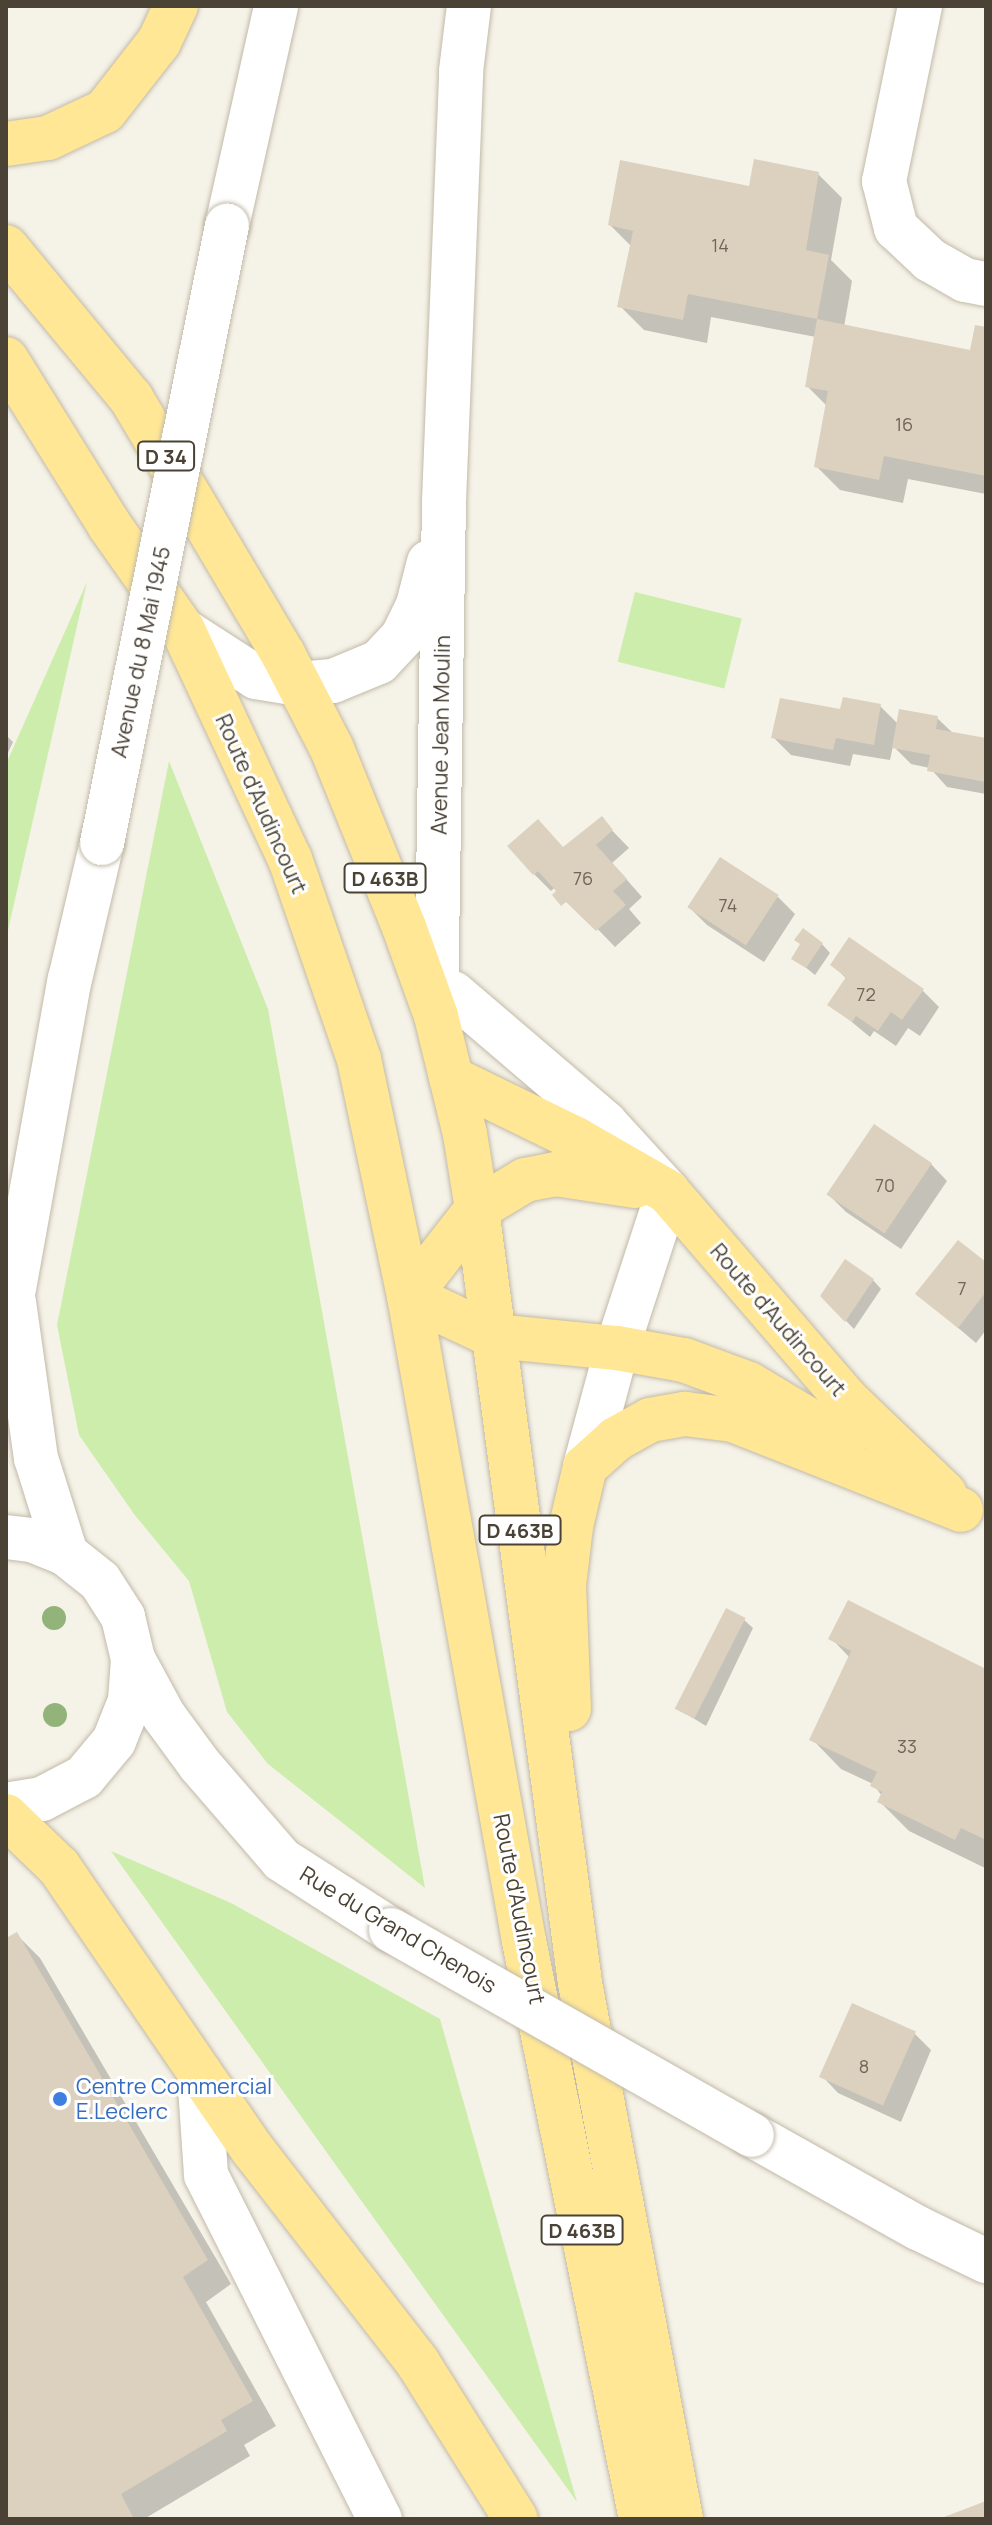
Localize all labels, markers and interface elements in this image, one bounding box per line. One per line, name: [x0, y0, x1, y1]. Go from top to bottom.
house number: 14: [711, 234, 729, 256]
house number: 16: [895, 413, 913, 435]
road number: D 34: [136, 440, 196, 472]
street label: Avenue du 8 Mai 1945: [106, 544, 176, 760]
street label: Avenue Jean Moulin: [426, 635, 456, 835]
street label: Route d'Audincourt: [210, 710, 312, 898]
road number: D 463B: [343, 862, 427, 894]
house number: 76: [573, 867, 593, 889]
house number: 74: [719, 894, 737, 916]
house number: 72: [856, 983, 876, 1005]
house number: 70: [875, 1174, 895, 1196]
street label: Route d'Audincourt: [705, 1238, 851, 1402]
house number: 7: [957, 1277, 967, 1299]
road number: D 463B: [478, 1514, 562, 1546]
house number: 33: [897, 1735, 917, 1757]
street label: Route d'Audincourt: [488, 1812, 550, 2006]
street label: Rue du Grand Chenois: [295, 1861, 501, 1999]
house number: 8: [859, 2055, 869, 2077]
place label: Centre Commercial E.Leclerc: [76, 2073, 272, 2124]
marker: Centre Commercial E.Leclerc: [51, 2090, 69, 2108]
road number: D 463B: [540, 2214, 624, 2246]

